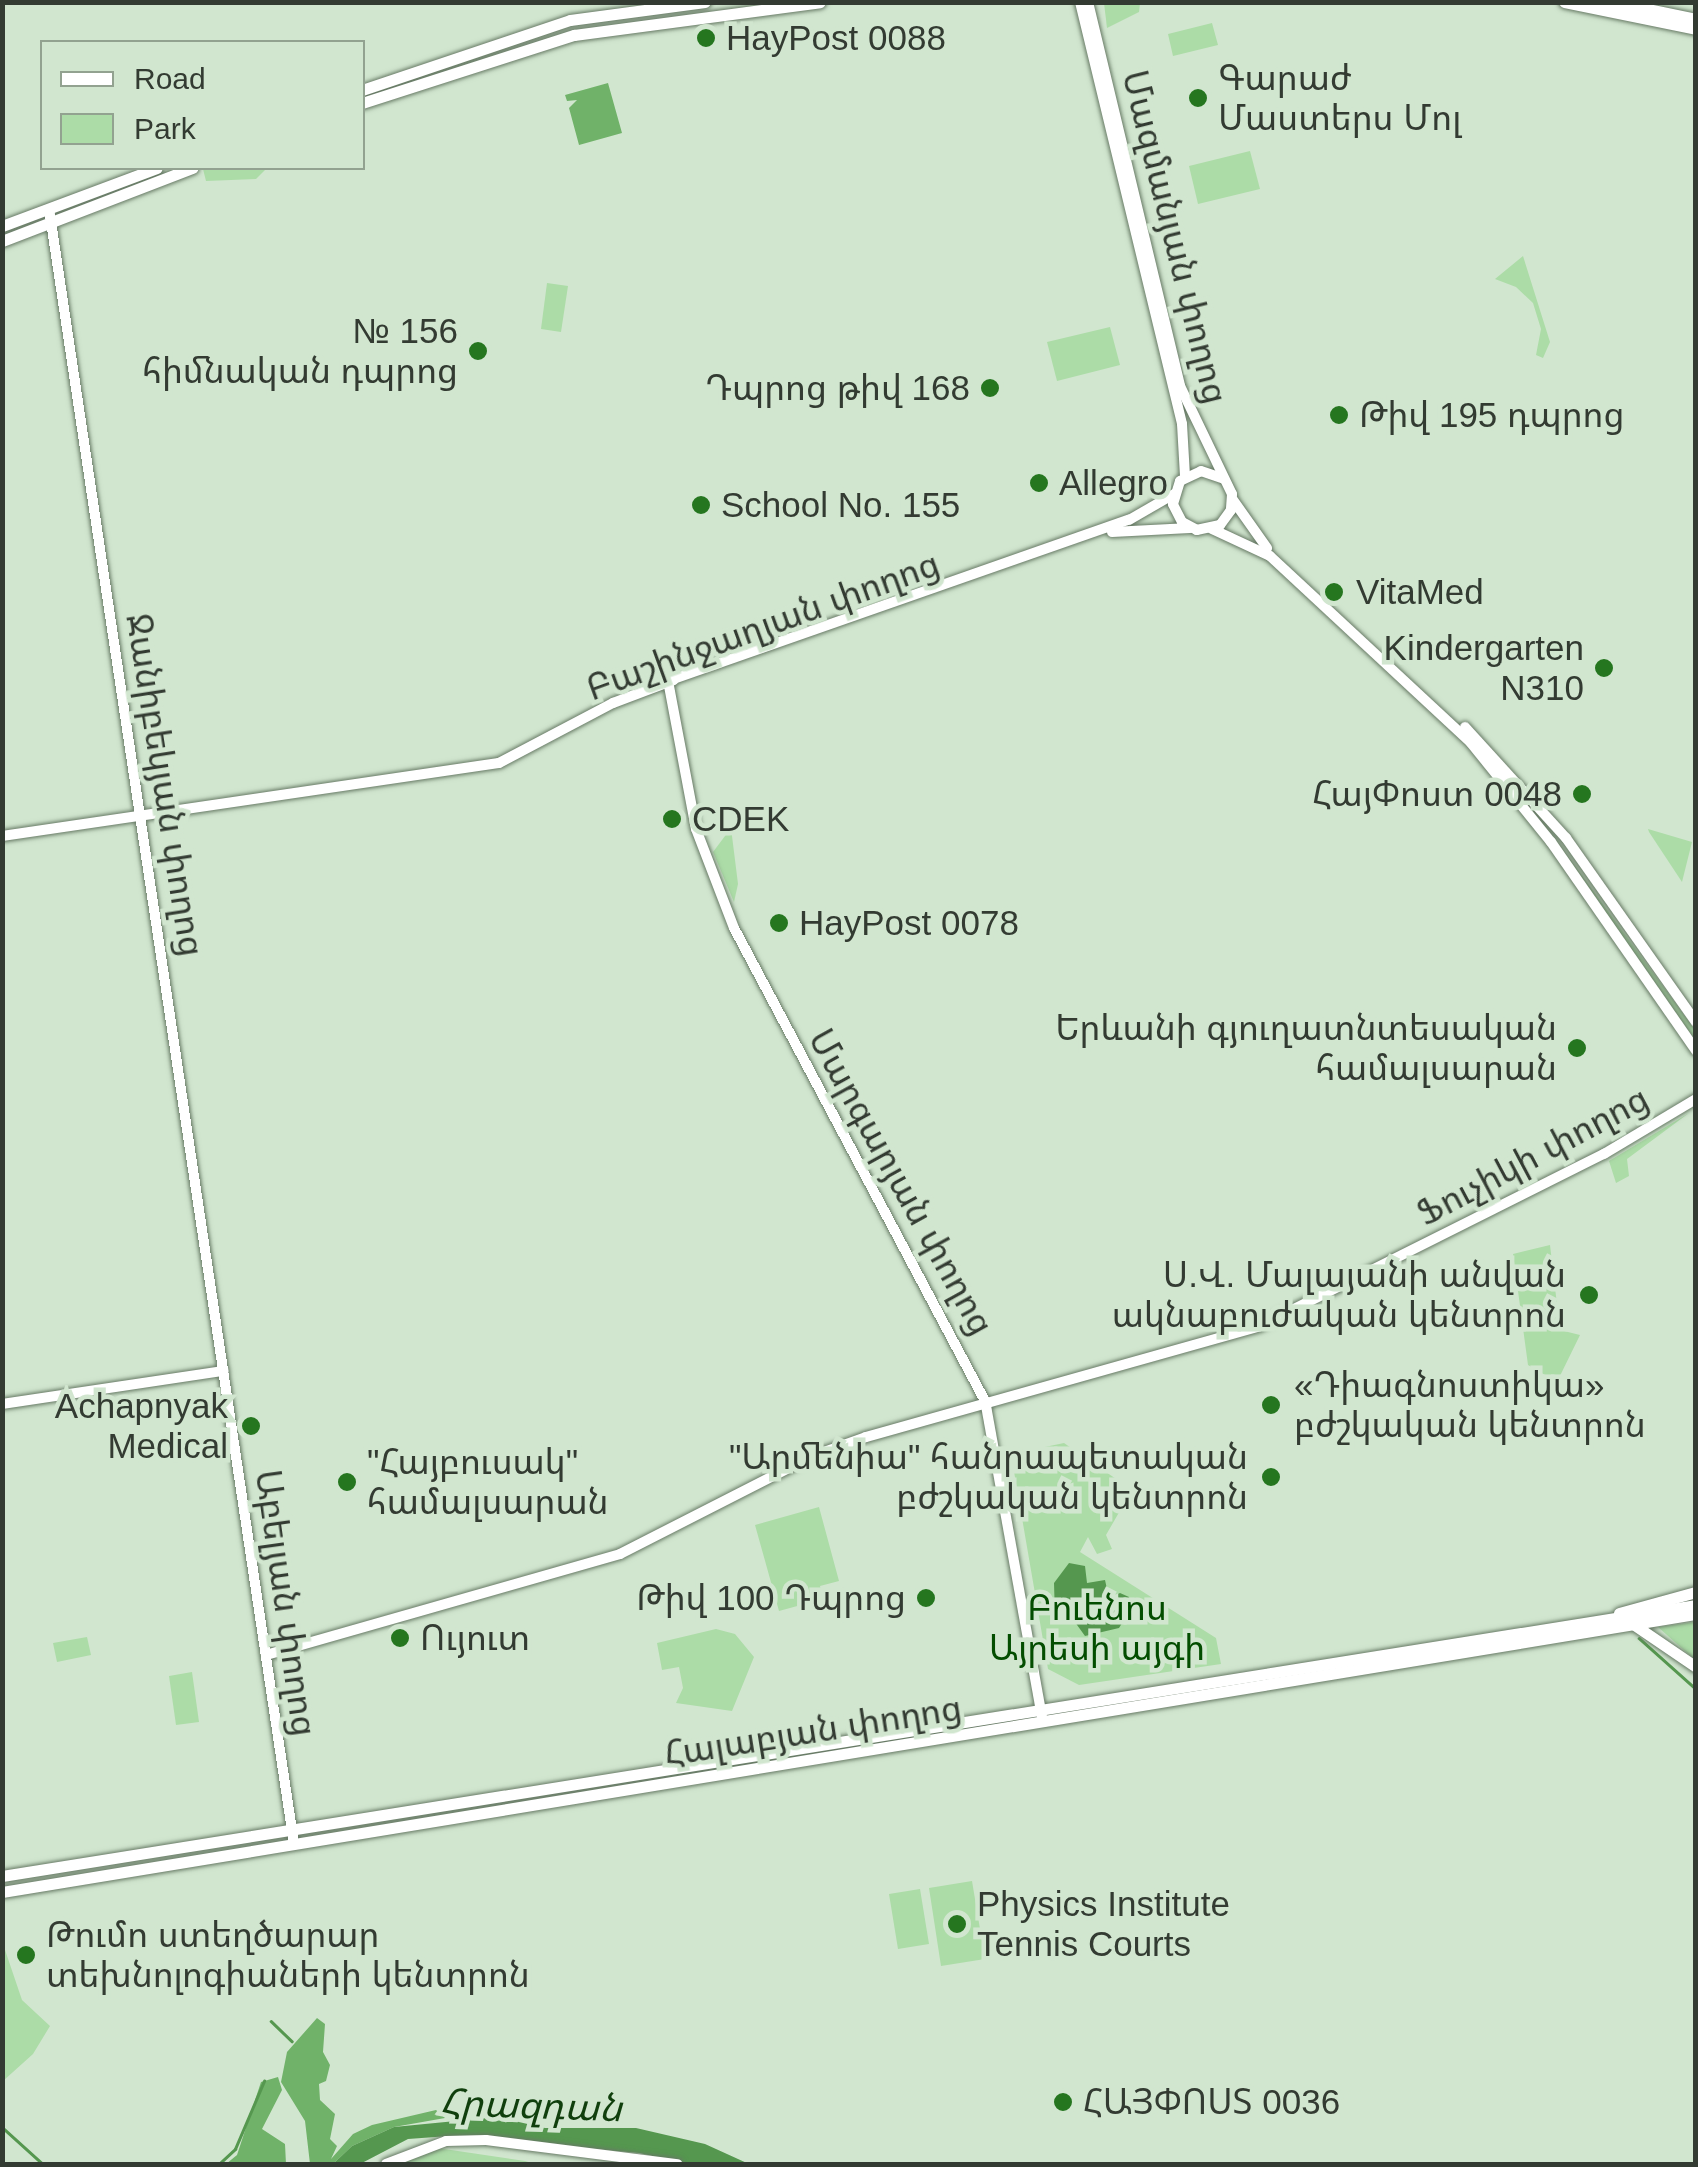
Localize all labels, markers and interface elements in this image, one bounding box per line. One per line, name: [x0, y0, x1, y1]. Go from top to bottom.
place label: HayPost 0088: [726, 17, 946, 59]
marker: HayPost 0088: [695, 27, 717, 49]
legend: [40, 40, 365, 170]
place label: Գարաժ Մաստերս Մոլ: [1218, 57, 1461, 139]
text: Road: [134, 62, 206, 95]
street label: Մազմանյան փողոց: [1113, 66, 1237, 408]
marker: Գարաժ Մաստերս Մոլ: [1187, 87, 1209, 109]
text: Park: [134, 112, 196, 145]
place label: № 156 հիմնական դպրոց: [142, 310, 458, 392]
marker: № 156 հիմնական դպրոց: [467, 340, 489, 362]
place label: Դպրոց թիվ 168: [705, 367, 970, 409]
marker: Դպրոց թիվ 168: [979, 377, 1001, 399]
place label: Թիվ 195 դպրոց: [1359, 394, 1624, 436]
marker: Թիվ 195 դպրոց: [1328, 404, 1350, 426]
place label: Allegro: [1059, 462, 1168, 504]
marker: Allegro: [1028, 472, 1050, 494]
place label: School No. 155: [721, 484, 960, 526]
marker: School No. 155: [690, 494, 712, 516]
street label: Բաշինջաղյան փողոց: [581, 543, 945, 709]
place label: VitaMed: [1356, 571, 1484, 613]
marker: VitaMed: [1321, 579, 1347, 605]
street label: Ջանիբեկյան փողոց: [117, 610, 213, 960]
place label: Kindergarten N310: [1384, 627, 1584, 709]
marker: Kindergarten N310: [1593, 657, 1615, 679]
place label: ՀայՓոստ 0048: [1312, 773, 1562, 815]
marker: ՀայՓոստ 0048: [1571, 783, 1593, 805]
place label: CDEK: [692, 798, 789, 840]
marker: CDEK: [661, 808, 683, 830]
place label: HayPost 0078: [799, 902, 1019, 944]
marker: HayPost 0078: [768, 912, 790, 934]
place label: Երևանի գյուղատնտեսական համալսարան: [1055, 1007, 1557, 1089]
street label: Մարգարյան փողոց: [799, 1022, 1003, 1342]
marker: Երևանի գյուղատնտեսական համալսարան: [1566, 1037, 1588, 1059]
street label: Ֆուչիկի փողոց: [1410, 1077, 1656, 1235]
place label: Ս.Վ. Մալայանի անվան ակնաբուժական կենտրոն: [1112, 1254, 1566, 1336]
marker: Ս.Վ. Մալայանի անվան ակնաբուժական կենտրոն: [1576, 1282, 1602, 1308]
place label: «Դիագնոստիկա» բժշկական կենտրոն: [1294, 1364, 1646, 1446]
place label: Achapnyak Medical: [55, 1385, 228, 1467]
marker: «Դիագնոստիկա» բժշկական կենտրոն: [1258, 1392, 1284, 1418]
marker: Achapnyak Medical: [238, 1413, 264, 1439]
place label: "Արմենիա" հանրապետական բժշկական կենտրոն: [729, 1436, 1248, 1518]
place label: "Հայբուսակ" համալսարան: [367, 1441, 609, 1523]
marker: "Արմենիա" հանրապետական բժշկական կենտրոն: [1258, 1464, 1284, 1490]
street label: Աբելյան փողոց: [247, 1467, 325, 1739]
marker: "Հայբուսակ" համալսարան: [336, 1471, 358, 1493]
place label: Թիվ 100 Դպրոց: [636, 1577, 906, 1619]
marker: Թիվ 100 Դպրոց: [915, 1587, 937, 1609]
park label: Բուենոս Այրեսի այգի: [989, 1587, 1205, 1669]
place label: Ույուտ: [420, 1617, 530, 1659]
marker: Ույուտ: [389, 1627, 411, 1649]
street label: Հալաբյան փողոց: [661, 1687, 965, 1775]
place label: Physics Institute Tennis Courts: [977, 1883, 1230, 1965]
marker: Physics Institute Tennis Courts: [946, 1913, 968, 1935]
place label: Թումո ստեղծարար տեխնոլոգիաների կենտրոն: [46, 1914, 530, 1996]
marker: Թումո ստեղծարար տեխնոլոգիաների կենտրոն: [15, 1944, 37, 1966]
water label: Հրազդան: [439, 2080, 623, 2132]
place label: ՀԱՅՓՈՍՏ 0036: [1083, 2081, 1340, 2123]
marker: ՀԱՅՓՈՍՏ 0036: [1052, 2091, 1074, 2113]

